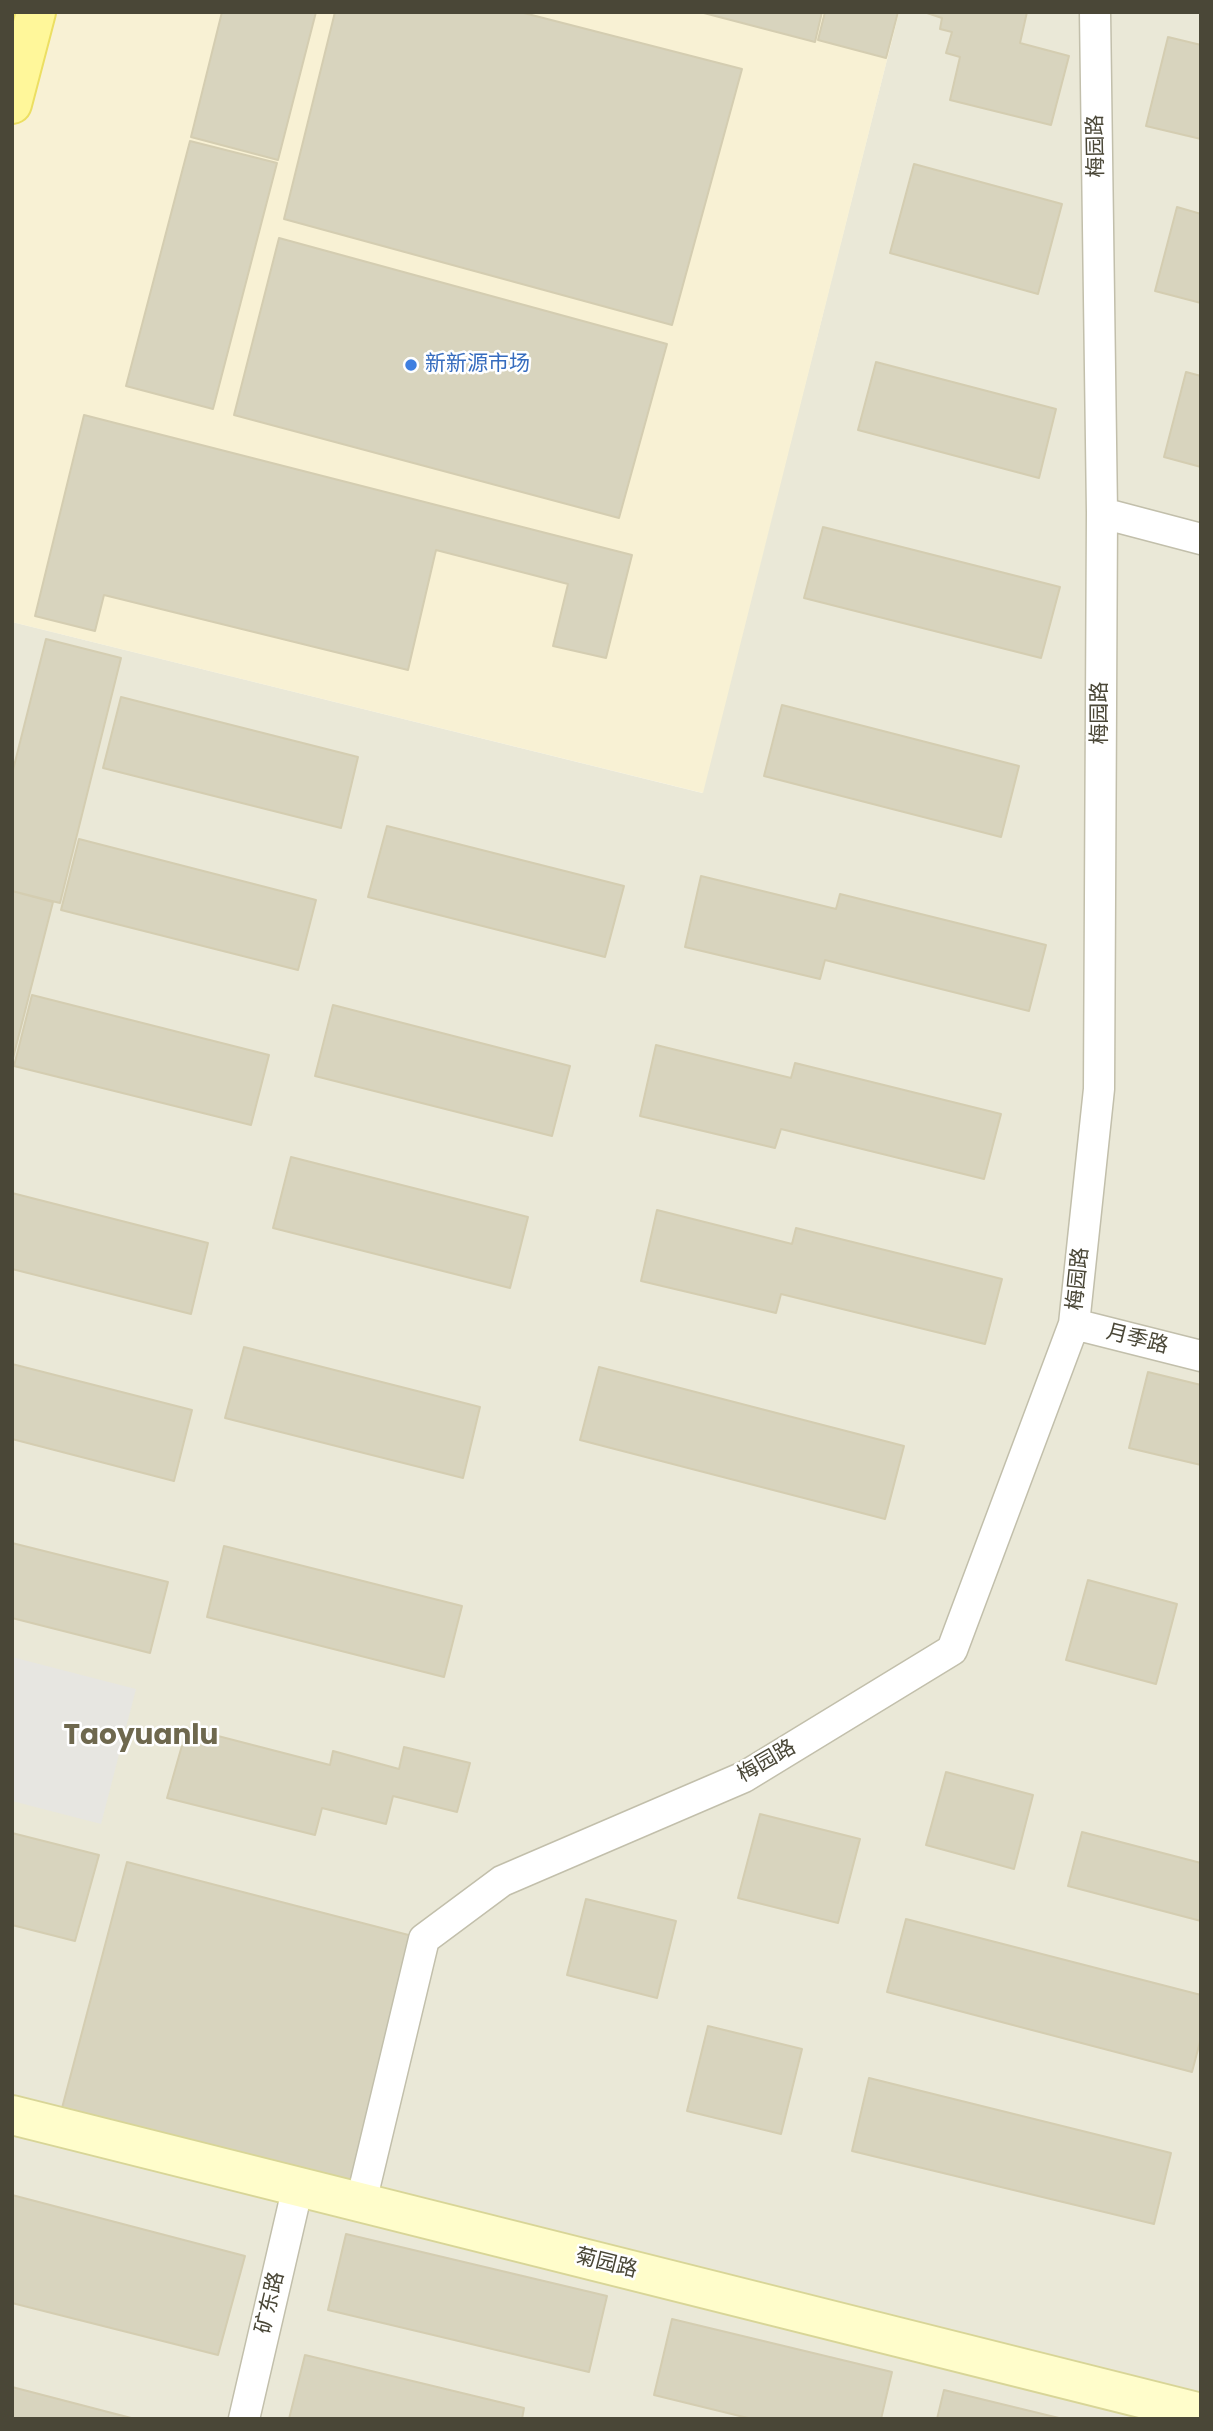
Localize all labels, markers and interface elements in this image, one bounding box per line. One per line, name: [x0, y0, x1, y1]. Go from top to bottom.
street label: 梅园路: [1084, 114, 1110, 178]
place label: 新新源市场: [425, 352, 530, 378]
marker: 新新源市场: [403, 357, 419, 373]
street label: 梅园路: [1088, 682, 1114, 744]
street label: 梅园路: [1063, 1246, 1095, 1312]
street label: 月季路: [1103, 1320, 1171, 1360]
district label: Taoyuanlu: [64, 1720, 218, 1754]
street label: 梅园路: [733, 1735, 801, 1789]
street label: 菊园路: [572, 2244, 640, 2284]
street label: 矿东路: [252, 2269, 290, 2337]

